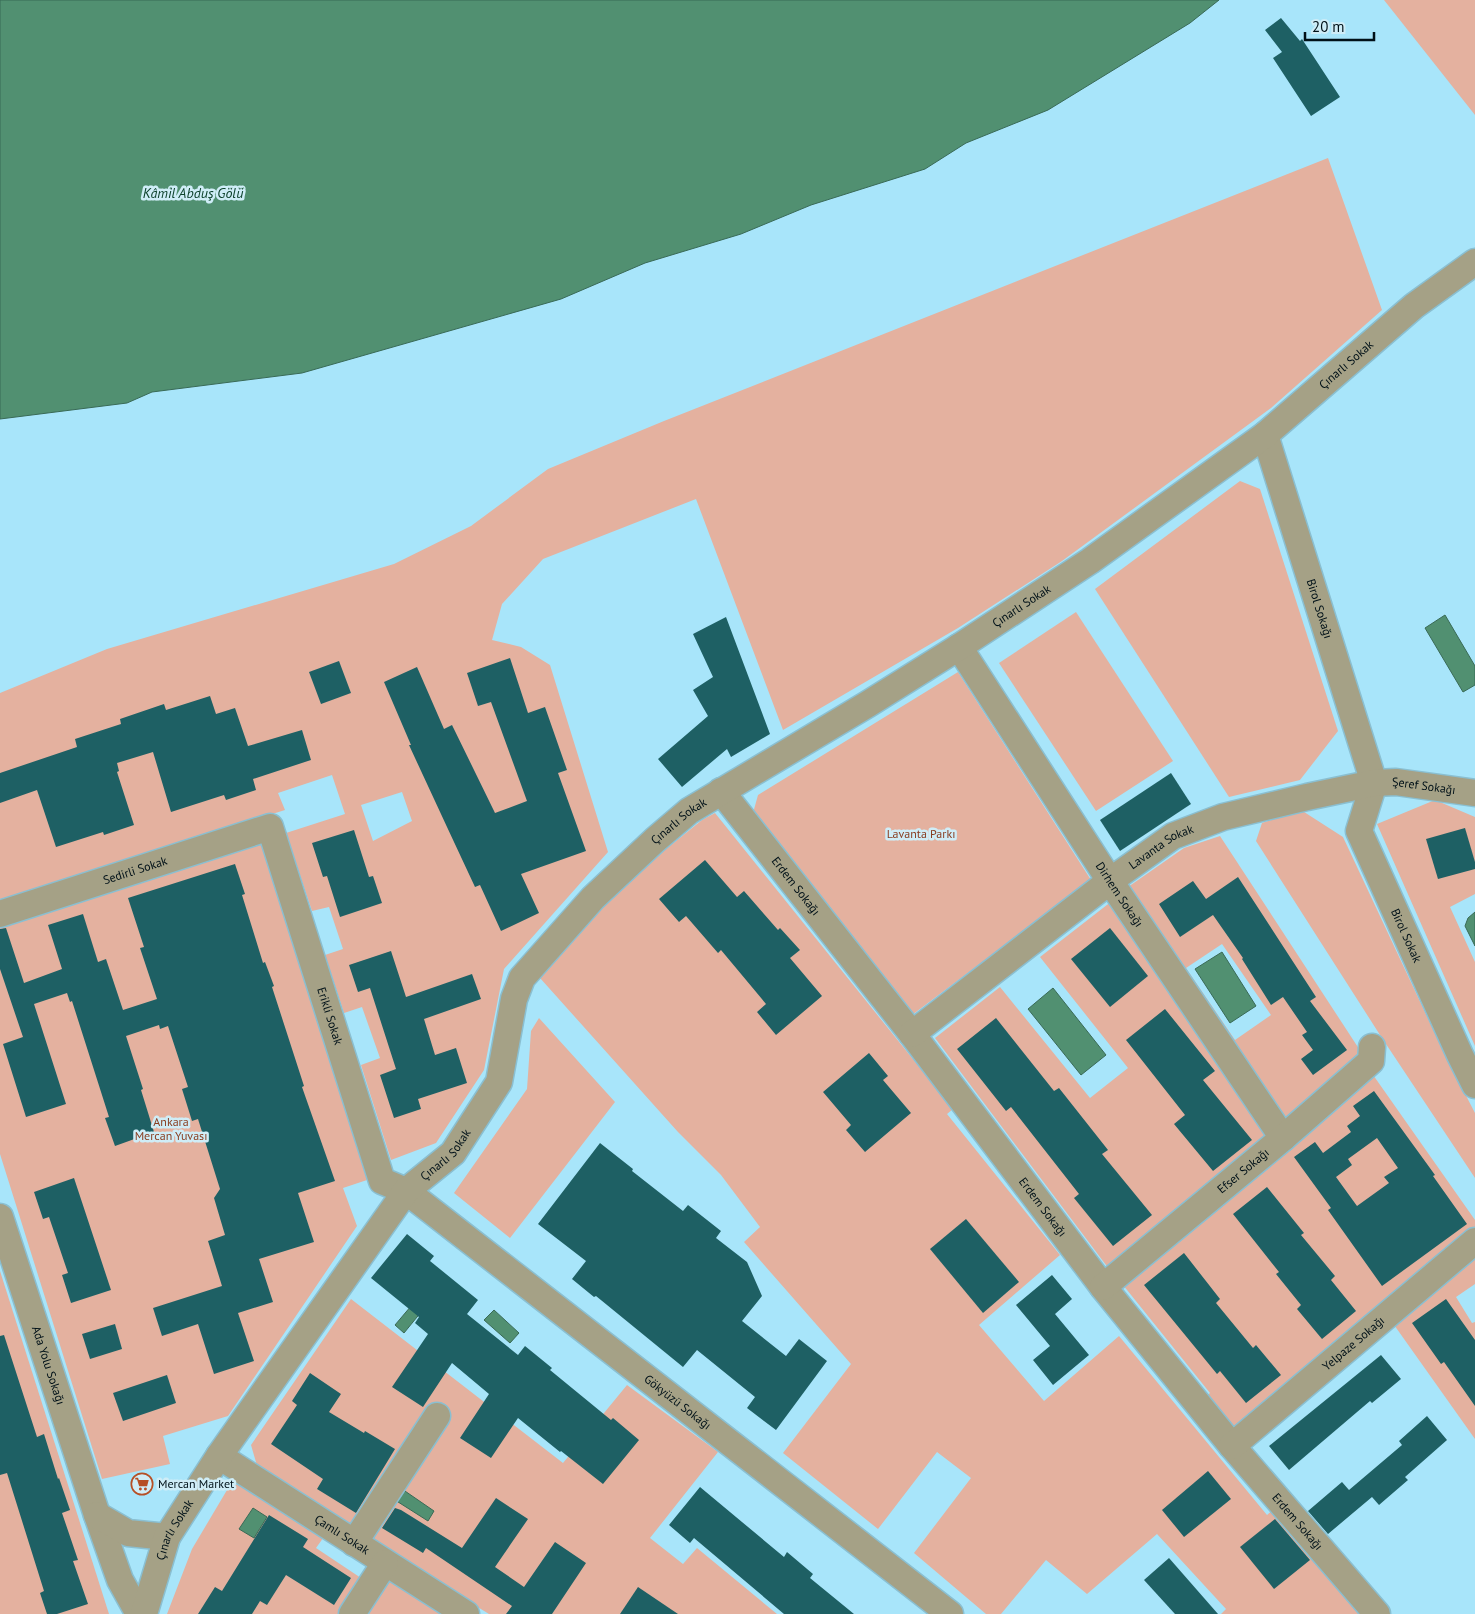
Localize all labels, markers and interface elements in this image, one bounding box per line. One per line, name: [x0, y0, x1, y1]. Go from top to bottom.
scale bar: [1305, 10, 1374, 42]
text: 20 m: [1312, 17, 1345, 36]
water label: Kâmil Abduş Gölü: [143, 184, 243, 202]
street label: Çınarlı Sokak: [1316, 337, 1376, 392]
street label: Birol Sokağı: [1304, 577, 1336, 640]
street label: Çınarlı Sokak: [989, 581, 1053, 630]
street label: Şeref Sokağı: [1392, 774, 1457, 797]
street label: Çınarlı Sokak: [647, 794, 709, 847]
street label: Lavanta Sokak: [1126, 821, 1196, 872]
park label: Lavanta Parkı: [887, 826, 955, 841]
street label: Sedirli Sokak: [101, 853, 169, 887]
street label: Erdem Sokağı: [769, 854, 824, 918]
street label: Dirhem Sokağı: [1093, 859, 1147, 930]
street label: Birol Sokak: [1388, 906, 1425, 965]
street label: Erikli Sokak: [314, 985, 347, 1047]
park label: Ankara Mercan Yuvası: [135, 1114, 207, 1143]
street label: Çınarlı Sokak: [417, 1126, 474, 1184]
street label: Efser Sokağı: [1214, 1145, 1272, 1196]
street label: Erdem Sokağı: [1016, 1174, 1070, 1239]
street label: Yelpaze Sokağı: [1319, 1313, 1387, 1373]
street label: Ada Yolu Sokağı: [29, 1324, 69, 1406]
street label: Gökyüzü Sokağı: [641, 1371, 714, 1433]
supermarket icon: Mercan Market: [130, 1472, 154, 1496]
place label: Mercan Market: [158, 1476, 234, 1491]
street label: Erdem Sokağı: [1269, 1490, 1326, 1553]
street label: Çınarlı Sokak: [153, 1496, 196, 1562]
street label: Çamlı Sokak: [312, 1511, 373, 1558]

